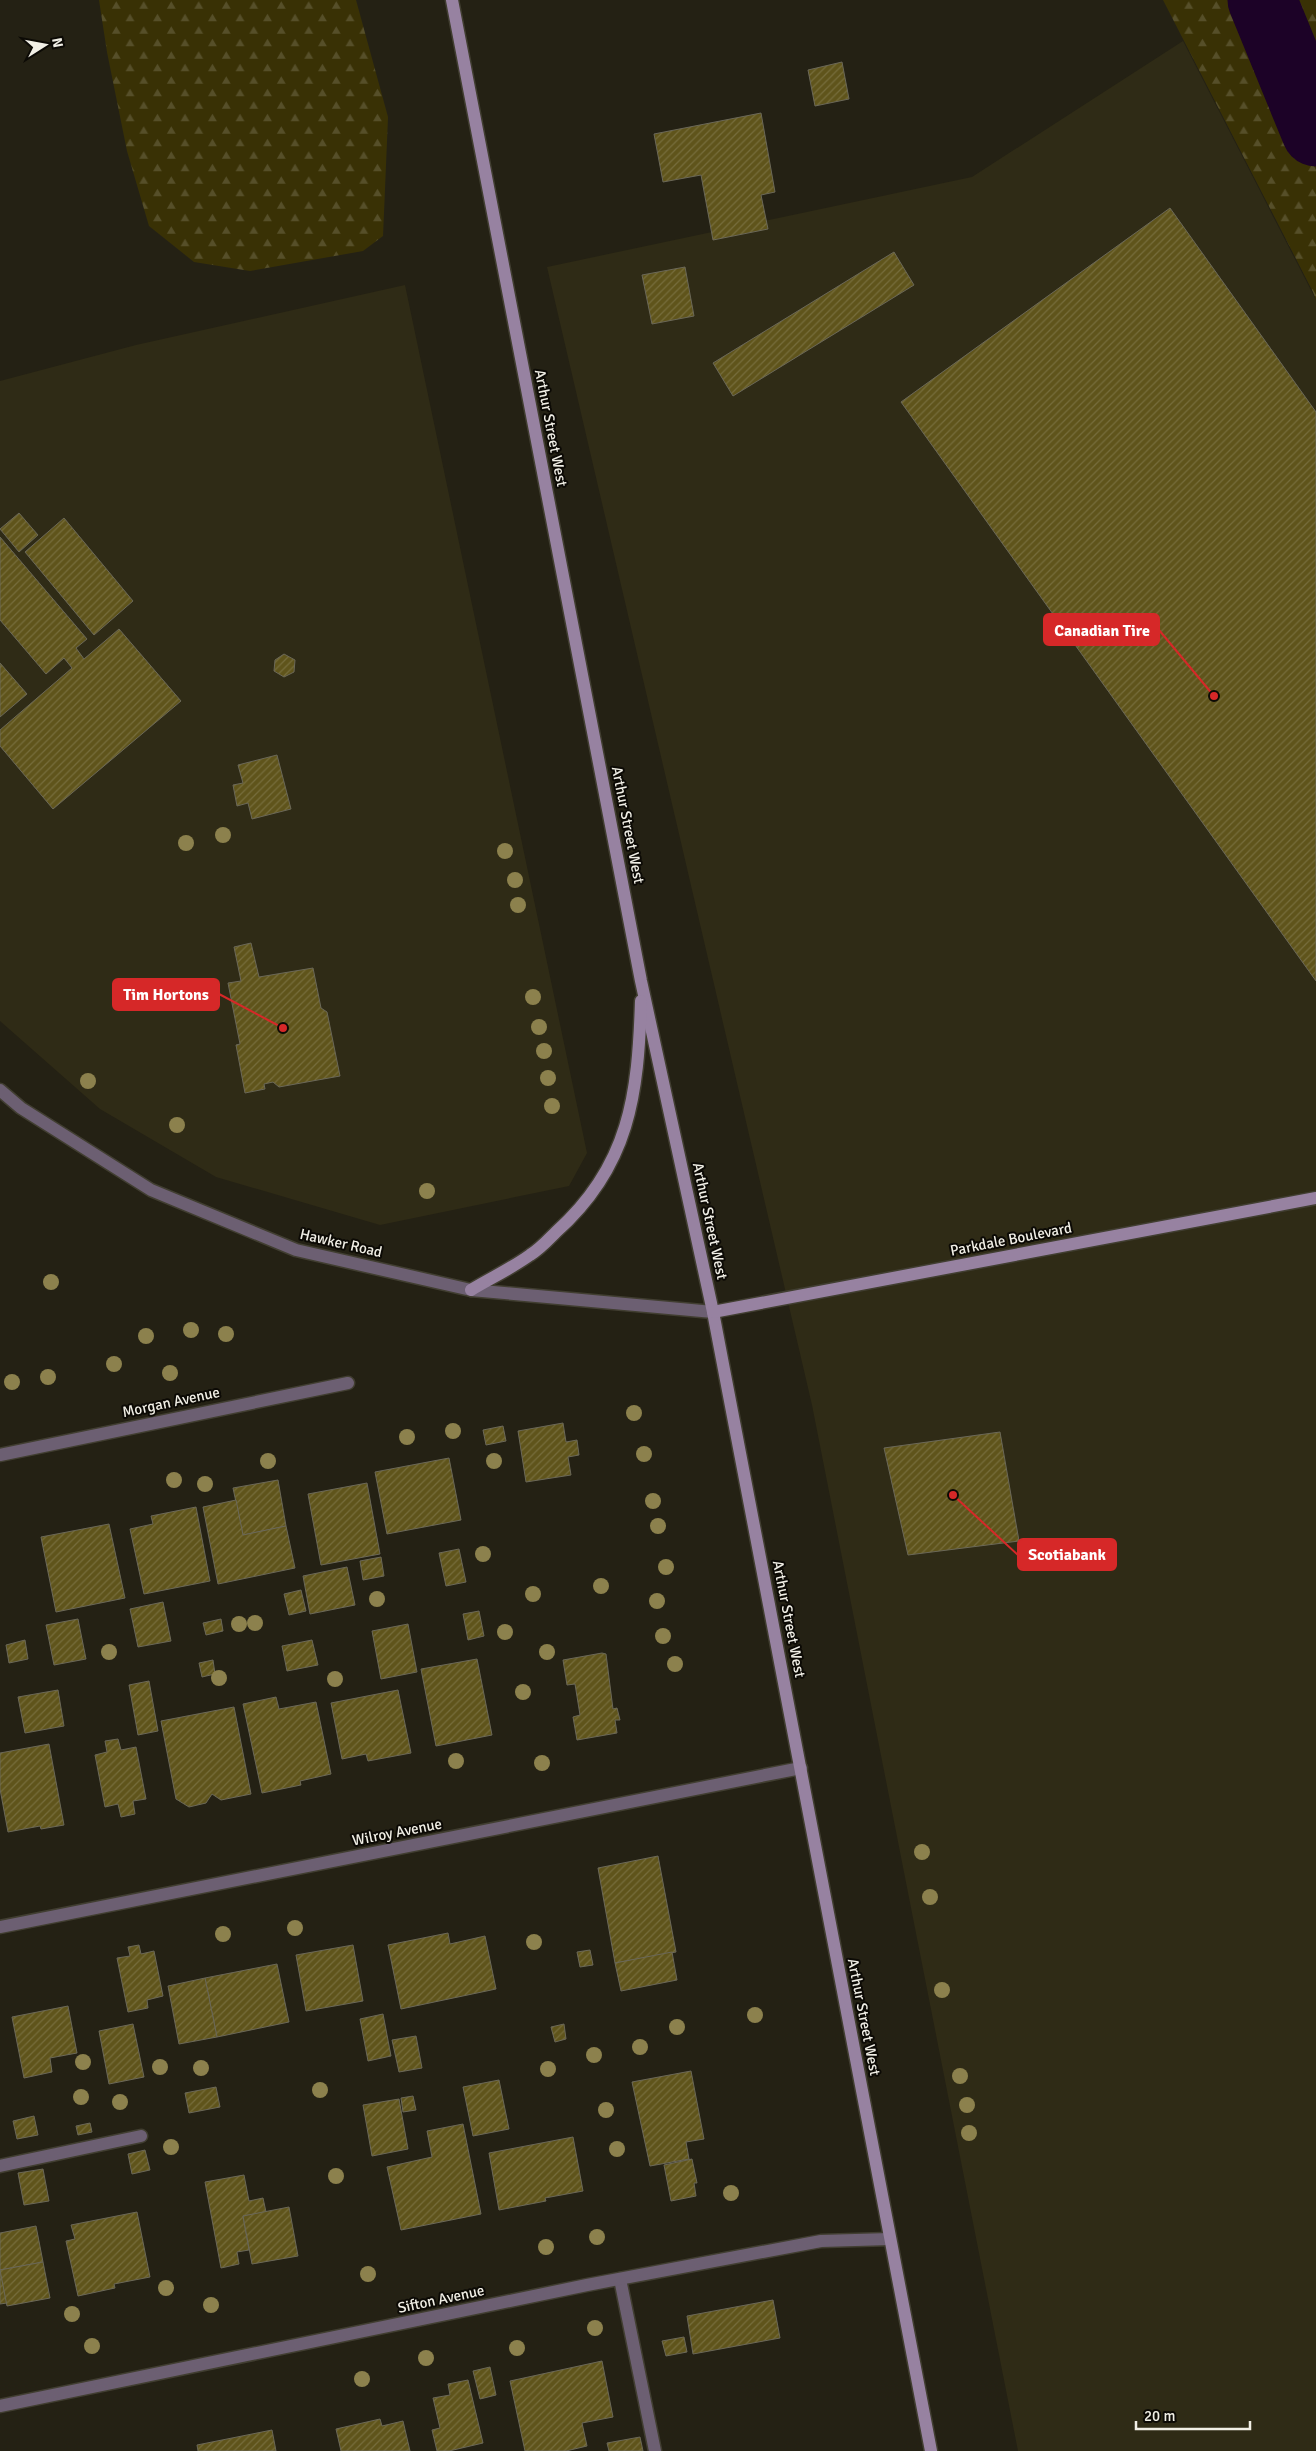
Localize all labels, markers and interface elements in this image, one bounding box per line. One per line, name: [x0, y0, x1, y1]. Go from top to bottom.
north arrow: [20, 20, 70, 70]
text: N: [48, 36, 67, 49]
street label: Arthur Street West: [531, 368, 571, 488]
callout: Canadian Tire: [1044, 614, 1159, 645]
text: Canadian Tire: [1054, 621, 1150, 641]
street label: Arthur Street West: [608, 765, 648, 885]
callout: Tim Hortons: [113, 979, 219, 1010]
text: Tim Hortons: [123, 985, 209, 1005]
street label: Arthur Street West: [689, 1161, 731, 1281]
street label: Parkdale Boulevard: [949, 1218, 1073, 1260]
street label: Hawker Road: [298, 1225, 384, 1261]
street label: Morgan Avenue: [121, 1383, 221, 1421]
callout: Scotiabank: [1018, 1539, 1116, 1570]
text: Scotiabank: [1028, 1545, 1106, 1565]
street label: Arthur Street West: [769, 1559, 809, 1679]
street label: Wilroy Avenue: [350, 1814, 444, 1850]
street label: Arthur Street West: [844, 1957, 884, 2077]
street label: Sifton Avenue: [396, 2281, 486, 2317]
scale bar: [1136, 2398, 1250, 2430]
text: 20 m: [1144, 2407, 1175, 2425]

